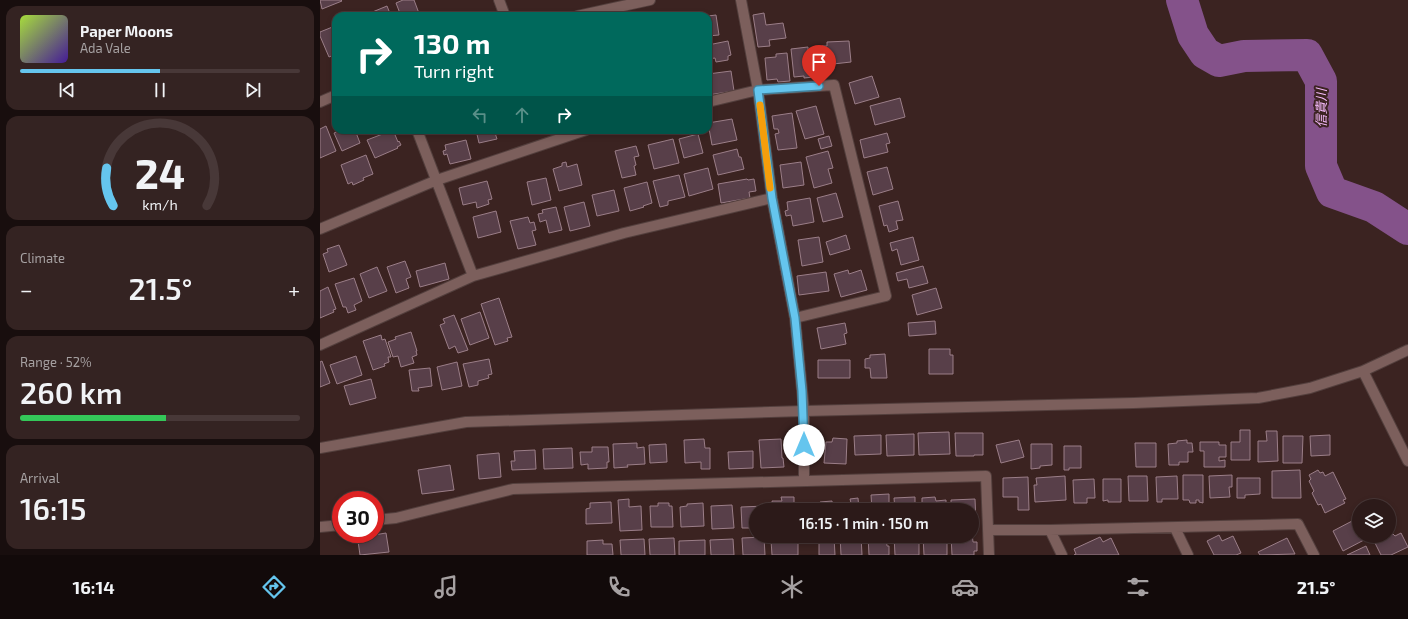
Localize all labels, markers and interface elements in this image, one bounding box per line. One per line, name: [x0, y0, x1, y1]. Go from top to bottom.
text: Paper Moons: [80, 22, 173, 40]
text: 130 m: [414, 26, 490, 60]
icon: right: [348, 28, 400, 80]
text: Ada Vale: [80, 40, 131, 56]
pin: [802, 45, 836, 86]
icon: arrive: [808, 51, 830, 73]
text: Turn right: [414, 60, 494, 82]
icon: previous: [56, 79, 78, 101]
icon: pause: [149, 79, 171, 101]
icon: next: [242, 79, 264, 101]
water label: 信貴川: [1313, 87, 1329, 128]
icon: left: [469, 104, 491, 126]
icon: ahead: [511, 104, 533, 126]
icon: right: [553, 104, 575, 126]
text: 24: [135, 147, 185, 197]
text: km/h: [142, 195, 178, 212]
text: Climate: [20, 250, 65, 266]
text: 21.5°: [128, 270, 192, 306]
text: −: [20, 276, 33, 302]
text: +: [288, 276, 300, 302]
text: Range · 52%: [20, 354, 92, 370]
text: 260 km: [20, 374, 122, 410]
position arrow: [783, 424, 825, 466]
text: Arrival: [20, 470, 60, 486]
text: 16:15: [20, 490, 86, 526]
speed limit sign: 30: [332, 491, 384, 543]
map controls: [1352, 499, 1396, 543]
button: layers: [1352, 499, 1396, 543]
text: 16:15 · 1 min · 150 m: [799, 514, 929, 532]
icon: directions: [260, 573, 288, 601]
icon: music: [432, 573, 460, 601]
icon: phone: [605, 573, 633, 601]
icon: climate: [778, 573, 806, 601]
icon: car: [951, 573, 979, 601]
icon: filters: [1124, 573, 1152, 601]
text: 16:14: [72, 576, 115, 598]
text: 21.5°: [1297, 576, 1335, 598]

